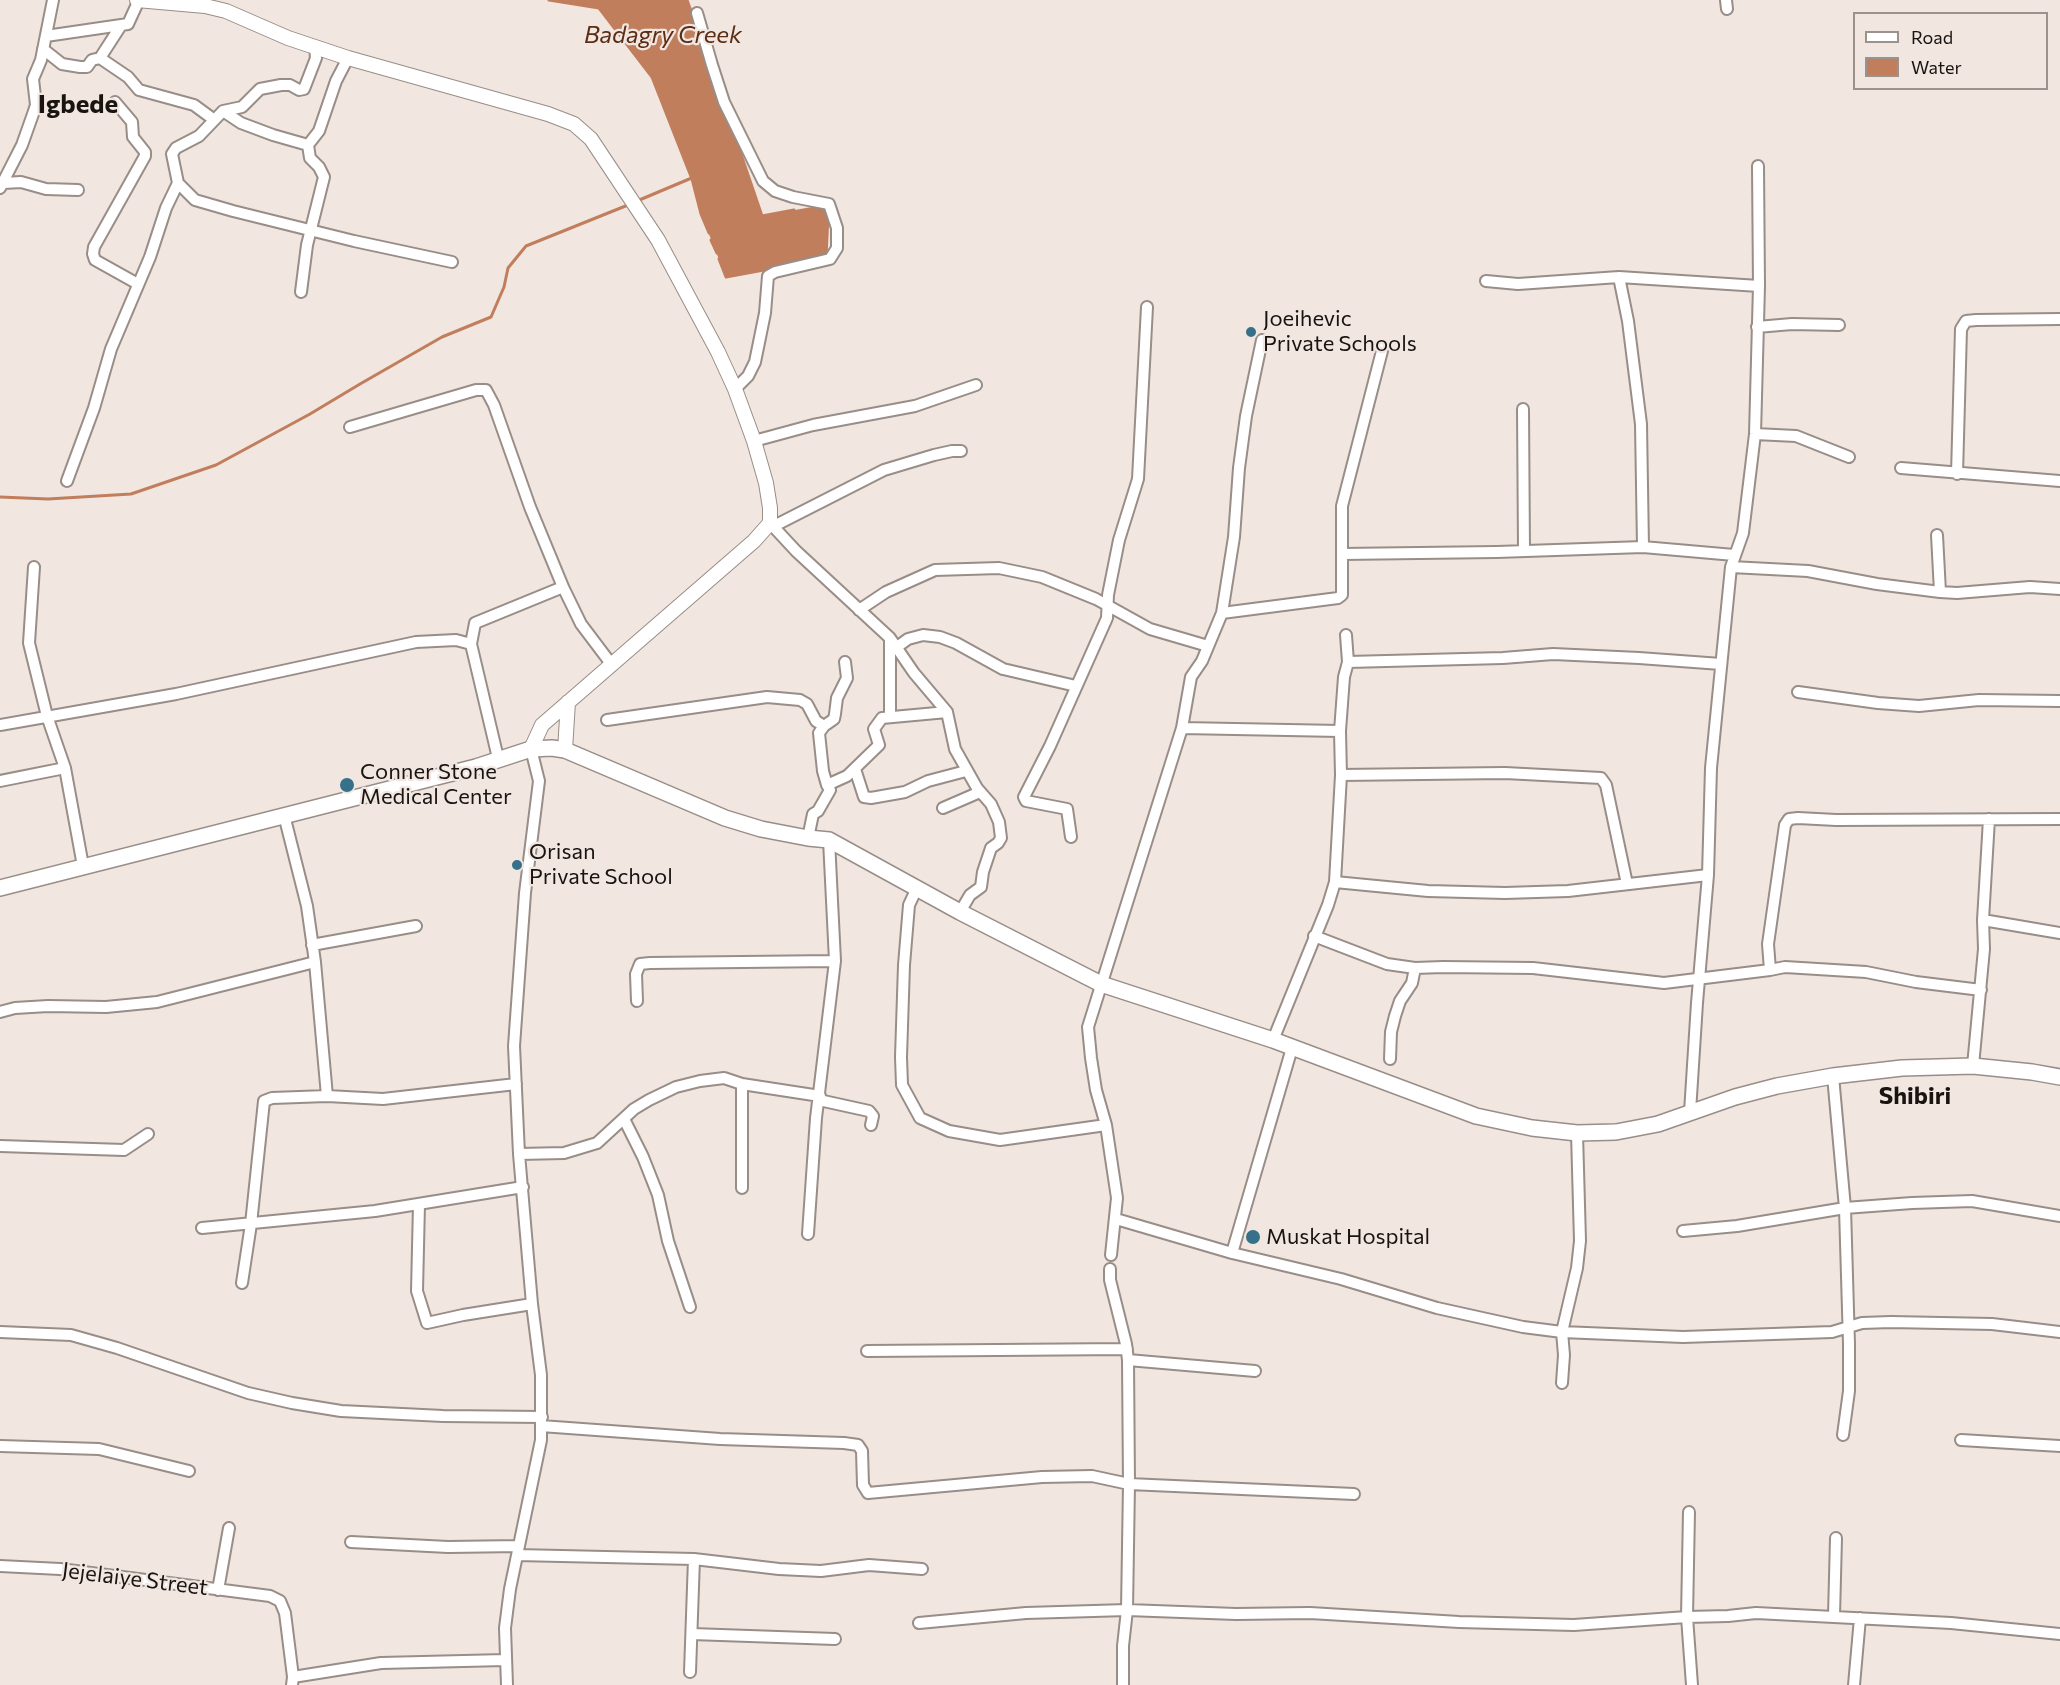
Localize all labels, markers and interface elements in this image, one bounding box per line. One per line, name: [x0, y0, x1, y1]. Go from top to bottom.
legend: [1853, 12, 2048, 90]
water label: Badagry Creek: [584, 21, 742, 49]
text: Road: [1911, 26, 1953, 48]
text: Water: [1911, 56, 1962, 78]
district label: Igbede: [38, 88, 118, 120]
place label: Joeihevic Private Schools: [1263, 306, 1417, 358]
marker: Joeihevic Private Schools: [1244, 325, 1258, 339]
place label: Conner Stone Medical Center: [360, 759, 512, 810]
marker: Conner Stone Medical Center: [338, 776, 356, 794]
place label: Orisan Private School: [529, 839, 673, 890]
marker: Orisan Private School: [510, 858, 524, 872]
district label: Shibiri: [1879, 1082, 1951, 1110]
place label: Muskat Hospital: [1266, 1224, 1430, 1250]
marker: Muskat Hospital: [1244, 1228, 1262, 1246]
street label: Jejelaiye Street: [60, 1557, 210, 1601]

